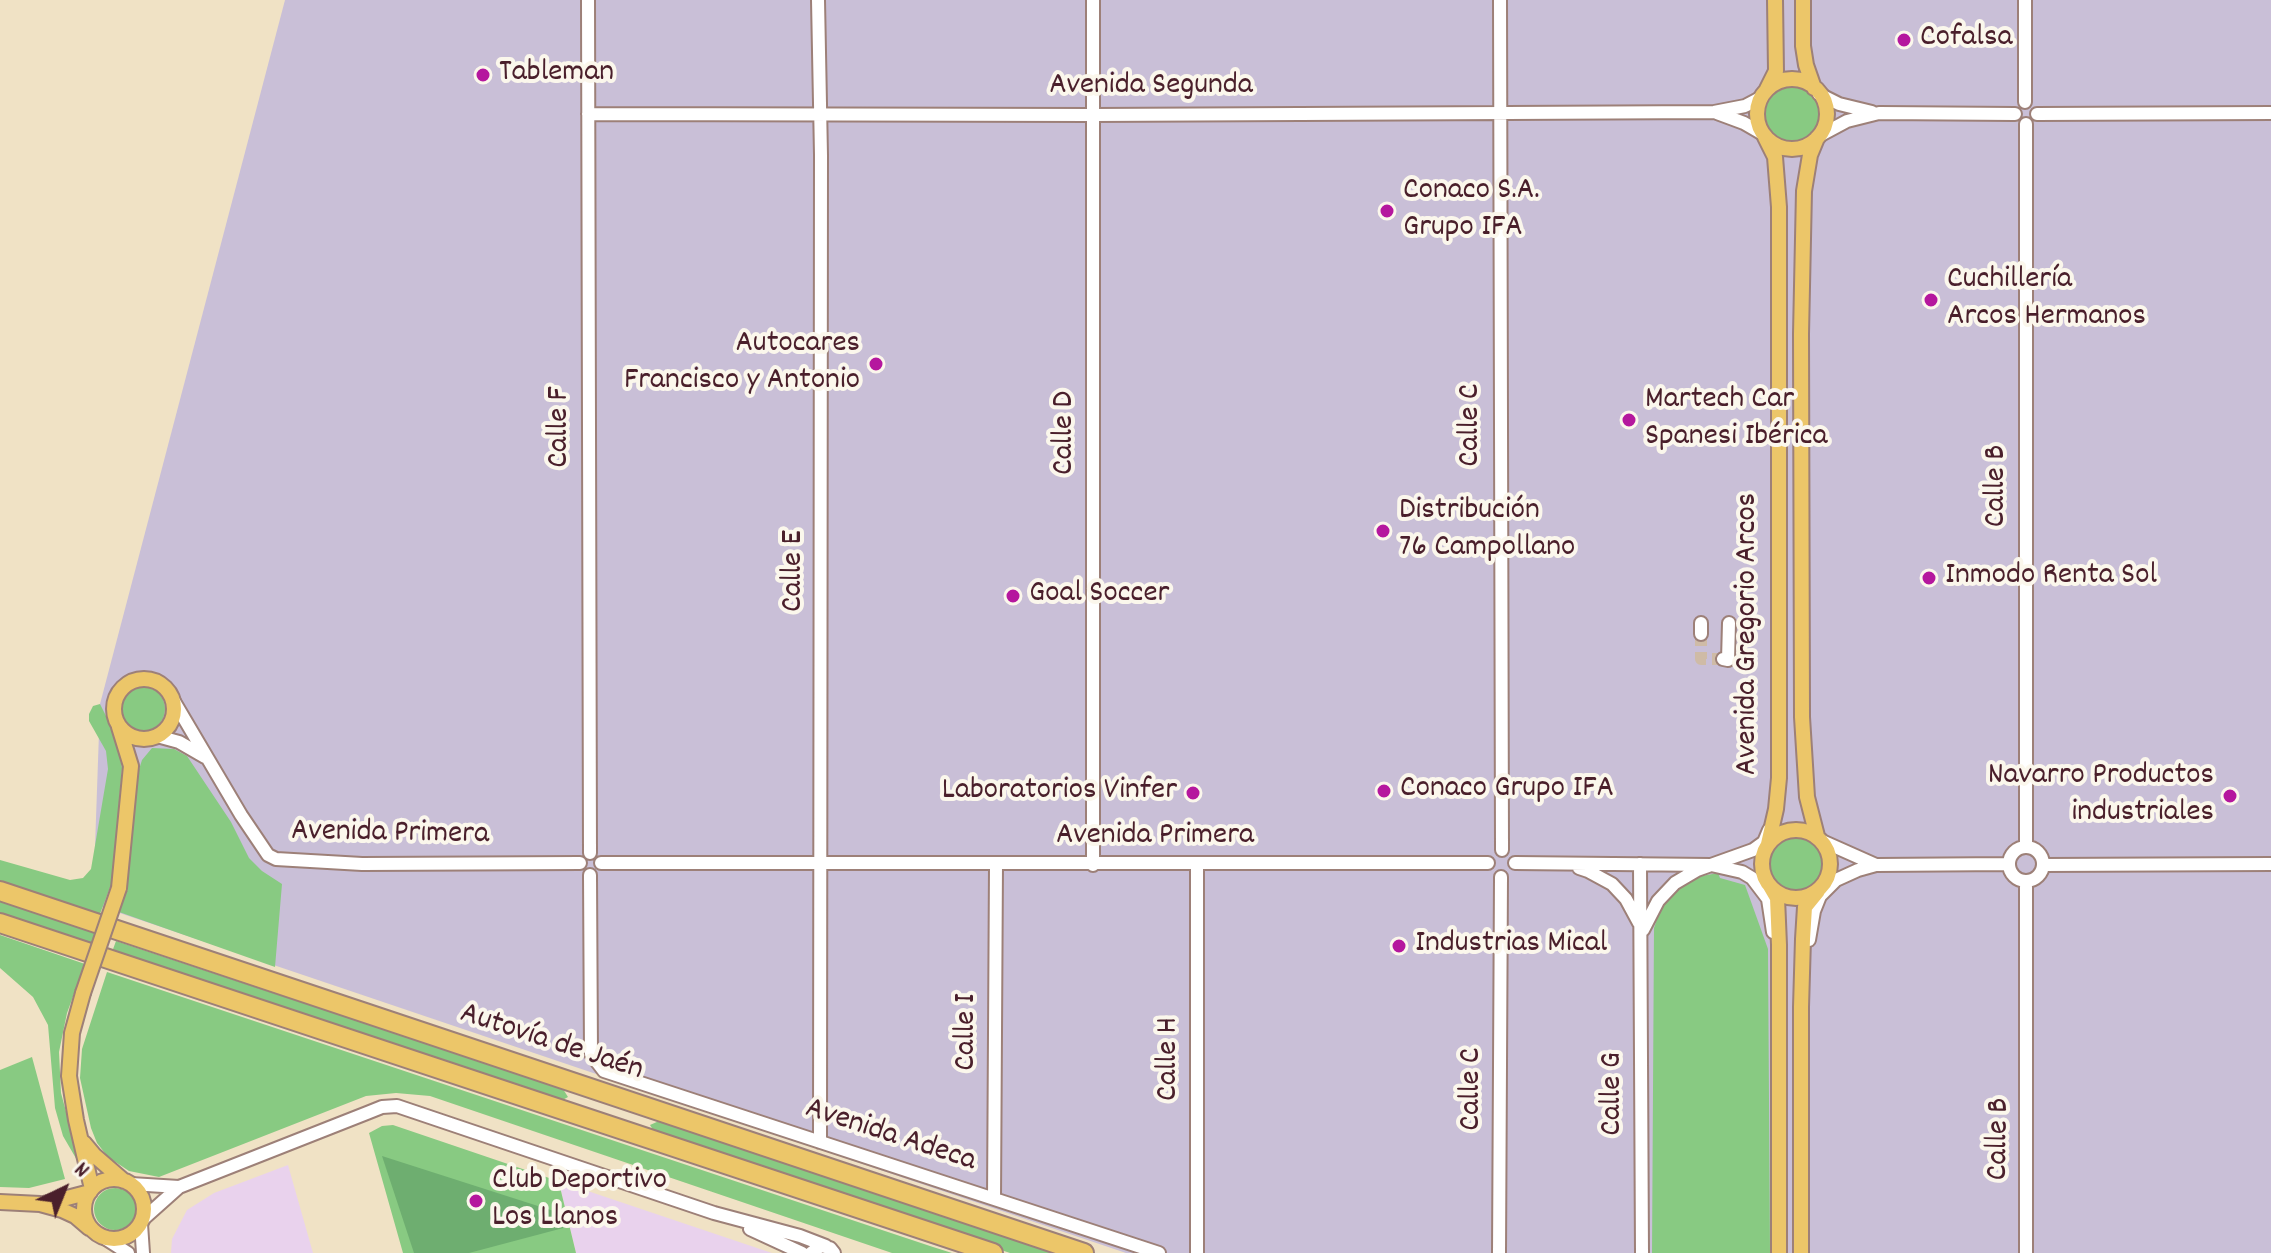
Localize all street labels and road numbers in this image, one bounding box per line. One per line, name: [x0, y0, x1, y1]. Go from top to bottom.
street label: Avenida Segunda: [1049, 69, 1253, 107]
street label: Calle C: [1454, 383, 1492, 467]
street label: Calle F: [543, 386, 581, 468]
street label: Calle D: [1048, 391, 1086, 475]
street label: Calle B: [1980, 445, 2018, 527]
street label: Avenida Gregorio Arcos: [1731, 493, 1769, 775]
street label: Calle E: [777, 530, 815, 612]
street label: Avenida Primera: [291, 814, 489, 856]
street label: Avenida Primera: [1056, 819, 1254, 857]
street label: Calle I: [950, 993, 988, 1071]
street label: Autovía de Jaén: [454, 996, 648, 1092]
street label: Calle H: [1152, 1017, 1190, 1101]
street label: Calle C: [1455, 1047, 1493, 1131]
street label: Calle G: [1596, 1052, 1634, 1136]
street label: Avenida Adeca: [800, 1091, 980, 1183]
street label: Calle B: [1981, 1097, 2021, 1181]

